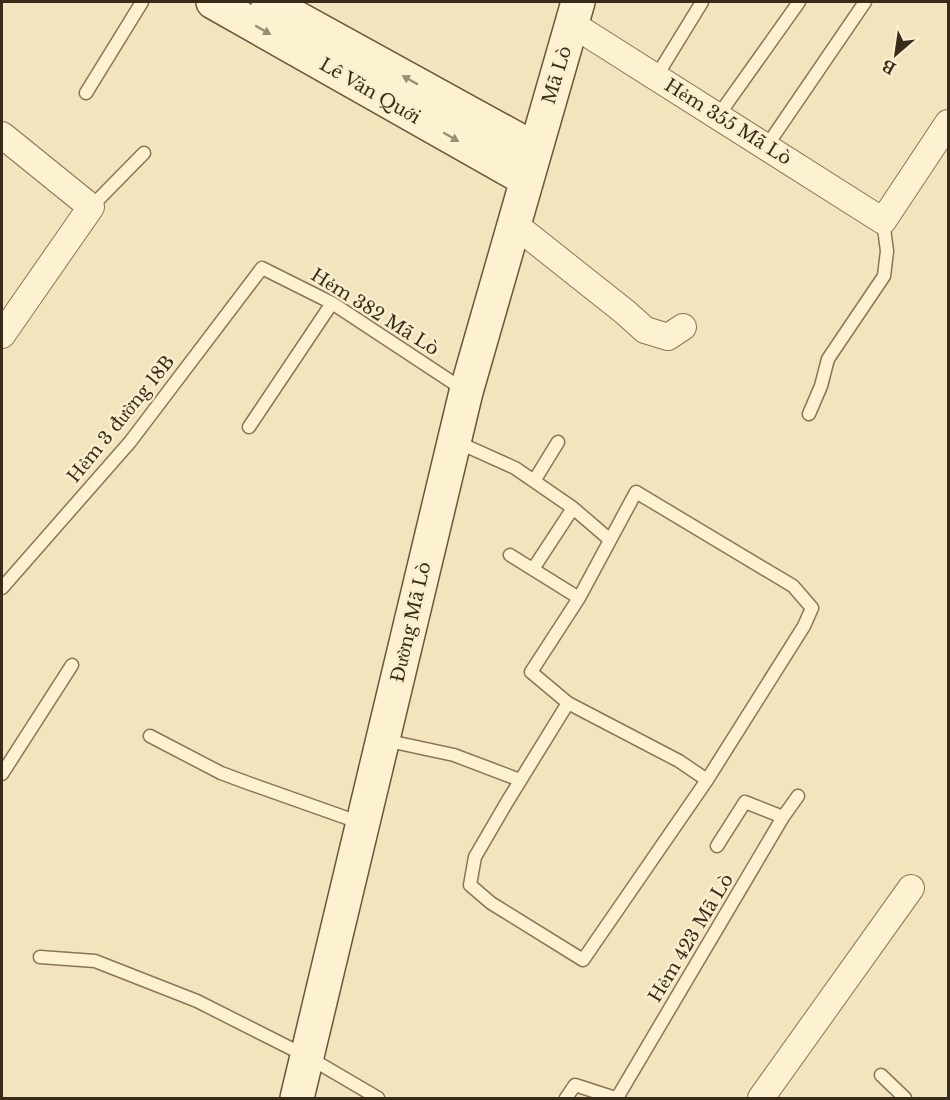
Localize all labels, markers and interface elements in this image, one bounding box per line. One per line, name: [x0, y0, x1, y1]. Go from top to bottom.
north arrow: [866, 24, 926, 84]
one-way arrow: [255, 25, 272, 35]
street label: Mã Lò: [538, 43, 576, 107]
street label: Lê Văn Quới: [316, 53, 424, 129]
text: B: [878, 55, 899, 79]
street label: Hẻm 355 Mã Lò: [661, 74, 795, 170]
one-way arrow: [401, 75, 418, 85]
one-way arrow: [443, 132, 459, 143]
street label: Hẻm 382 Mã Lò: [307, 264, 443, 360]
street label: Hẻm 3 đường 18B: [63, 351, 179, 487]
street label: Đường Mã Lò: [386, 560, 436, 684]
street label: Hẻm 423 Mã Lò: [644, 870, 738, 1006]

